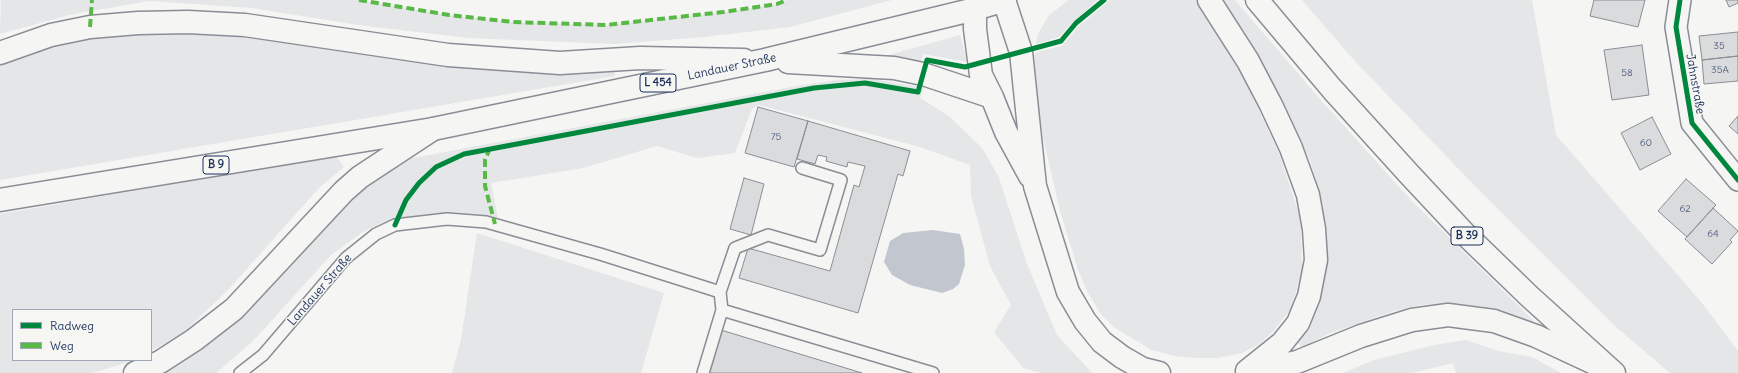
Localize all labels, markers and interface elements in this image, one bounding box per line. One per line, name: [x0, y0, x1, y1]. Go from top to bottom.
house number: 35: [1713, 40, 1725, 52]
street label: Landauer Straße: [686, 51, 778, 83]
street label: Jahnstraße: [1683, 53, 1707, 115]
house number: 35A: [1711, 64, 1729, 76]
house number: 58: [1621, 67, 1633, 79]
road number: L 454: [640, 74, 676, 92]
house number: 75: [771, 131, 781, 143]
house number: 60: [1640, 137, 1652, 149]
road number: B 9: [203, 156, 229, 174]
house number: 62: [1679, 203, 1691, 215]
road number: B 39: [1451, 227, 1483, 245]
house number: 64: [1707, 228, 1719, 240]
street label: Landauer Straße: [285, 251, 355, 329]
legend: [12, 309, 152, 361]
text: Radweg: [50, 318, 94, 333]
text: Weg: [50, 338, 74, 353]

